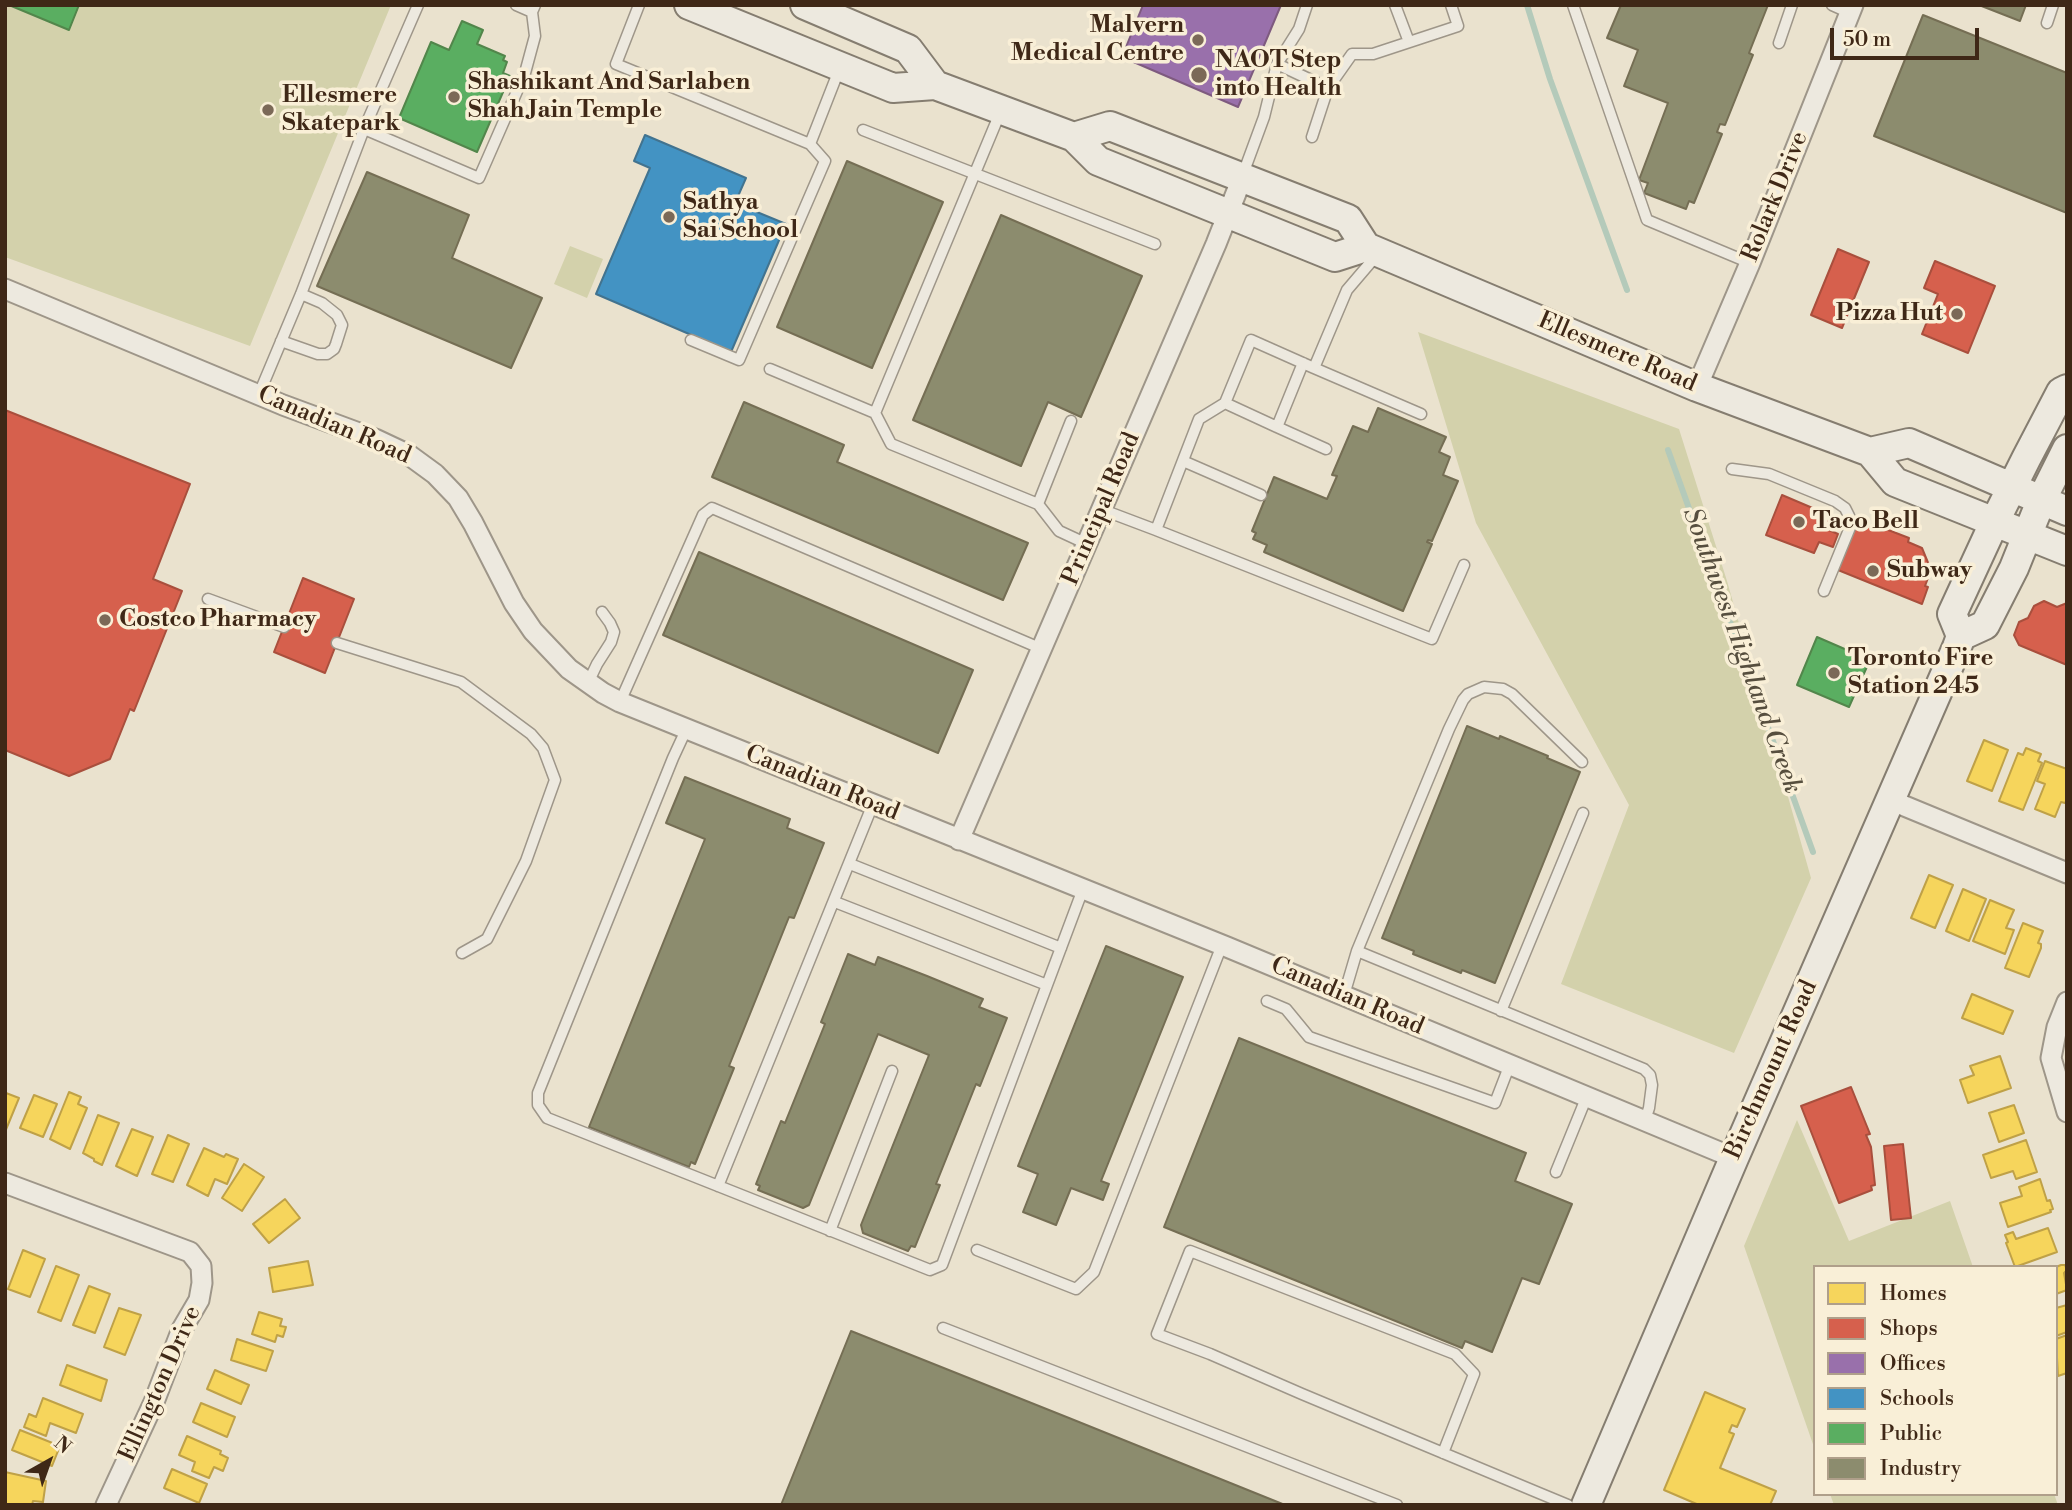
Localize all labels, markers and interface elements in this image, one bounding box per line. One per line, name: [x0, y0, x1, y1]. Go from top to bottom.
place label: Malvern Medical Centre: [1011, 12, 1184, 68]
scale bar: [1834, 14, 1983, 58]
text: 50 m: [1843, 27, 1891, 53]
marker: Malvern Medical Centre: [1190, 32, 1206, 48]
place label: NAOT Step into Health: [1215, 47, 1342, 103]
marker: NAOT Step into Health: [1189, 65, 1209, 85]
place label: Shashikant And Sarlaben Shah Jain Temple: [468, 69, 750, 125]
place label: Ellesmere Skatepark: [282, 82, 400, 138]
marker: Shashikant And Sarlaben Shah Jain Temple: [446, 89, 462, 105]
marker: Ellesmere Skatepark: [260, 102, 276, 118]
street label: Rolark Drive: [1737, 128, 1815, 266]
place label: Sathya Sai School: [683, 189, 798, 245]
marker: Sathya Sai School: [661, 209, 677, 225]
place label: Pizza Hut: [1836, 300, 1943, 328]
marker: Pizza Hut: [1949, 306, 1965, 322]
street label: Ellesmere Road: [1533, 307, 1701, 399]
street label: Canadian Road: [253, 381, 415, 471]
street label: Principal Road: [1057, 428, 1147, 590]
water label: Southwest Highland Creek: [1675, 504, 1807, 798]
place label: Taco Bell: [1813, 508, 1919, 536]
marker: Taco Bell: [1791, 514, 1807, 530]
place label: Subway: [1887, 557, 1972, 585]
marker: Subway: [1865, 563, 1881, 579]
place label: Costco Pharmacy: [119, 606, 316, 634]
marker: Costco Pharmacy: [97, 612, 113, 628]
place label: Toronto Fire Station 245: [1848, 645, 1993, 701]
marker: Toronto Fire Station 245: [1826, 665, 1842, 681]
street label: Canadian Road: [741, 740, 903, 828]
street label: Canadian Road: [1266, 952, 1428, 1042]
street label: Birchmount Road: [1720, 976, 1824, 1164]
legend: [1813, 1265, 2058, 1496]
text: Homes: [1880, 1281, 1947, 1307]
street label: Ellington Drive: [114, 1302, 208, 1466]
text: Shops: [1880, 1316, 1938, 1342]
text: Offices: [1880, 1351, 1946, 1377]
text: Schools: [1880, 1386, 1954, 1412]
text: Public: [1880, 1421, 1942, 1447]
north arrow: [14, 1426, 84, 1496]
text: N: [49, 1431, 76, 1459]
text: Industry: [1880, 1456, 1961, 1482]

